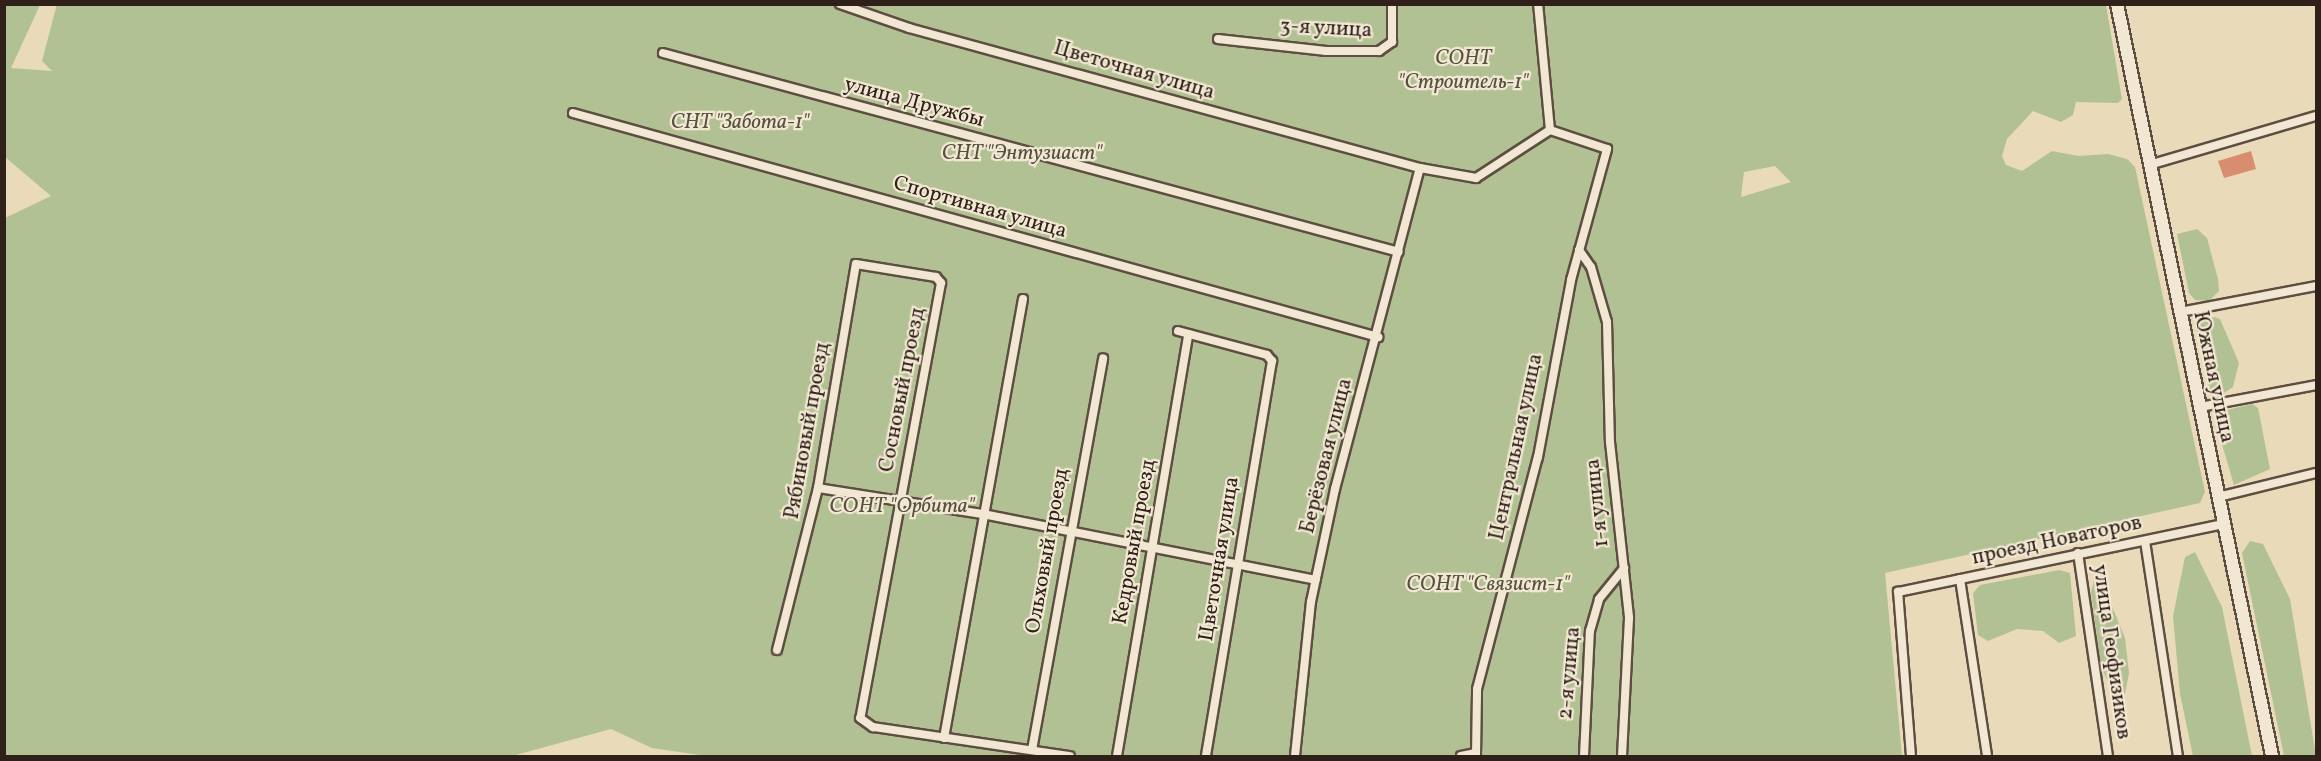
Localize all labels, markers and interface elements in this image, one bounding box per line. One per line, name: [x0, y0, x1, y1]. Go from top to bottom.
street label: 3-я улица: [1279, 14, 1373, 44]
street label: Цветочная улица: [1050, 36, 1218, 106]
park label: СОНТ "Строитель-1": [1398, 46, 1528, 96]
street label: улица Дружбы: [841, 72, 987, 134]
park label: СНТ "Забота-1": [671, 110, 809, 136]
park label: СНТ "Энтузиаст": [942, 141, 1102, 167]
street label: Спортивная улица: [890, 171, 1070, 245]
street label: Сосновый проезд: [875, 306, 931, 474]
street label: Южная улица: [2187, 308, 2239, 446]
street label: Рябиновый проезд: [780, 341, 836, 521]
street label: Центральная улица: [1485, 351, 1549, 543]
street label: Берёзовая улица: [1295, 375, 1359, 537]
street label: Кедровый проезд: [1108, 457, 1162, 627]
street label: 1-я улица: [1581, 457, 1615, 549]
street label: Ольховый проезд: [1021, 466, 1075, 636]
street label: Цветочная улица: [1195, 475, 1245, 643]
park label: СОНТ "Орбита": [829, 494, 975, 520]
street label: проезд Новаторов: [1970, 511, 2144, 571]
street label: улица Геофизиков: [2086, 563, 2136, 741]
park label: СОНТ "Связист-1": [1406, 572, 1570, 598]
street label: 2-я улица: [1553, 625, 1587, 721]

